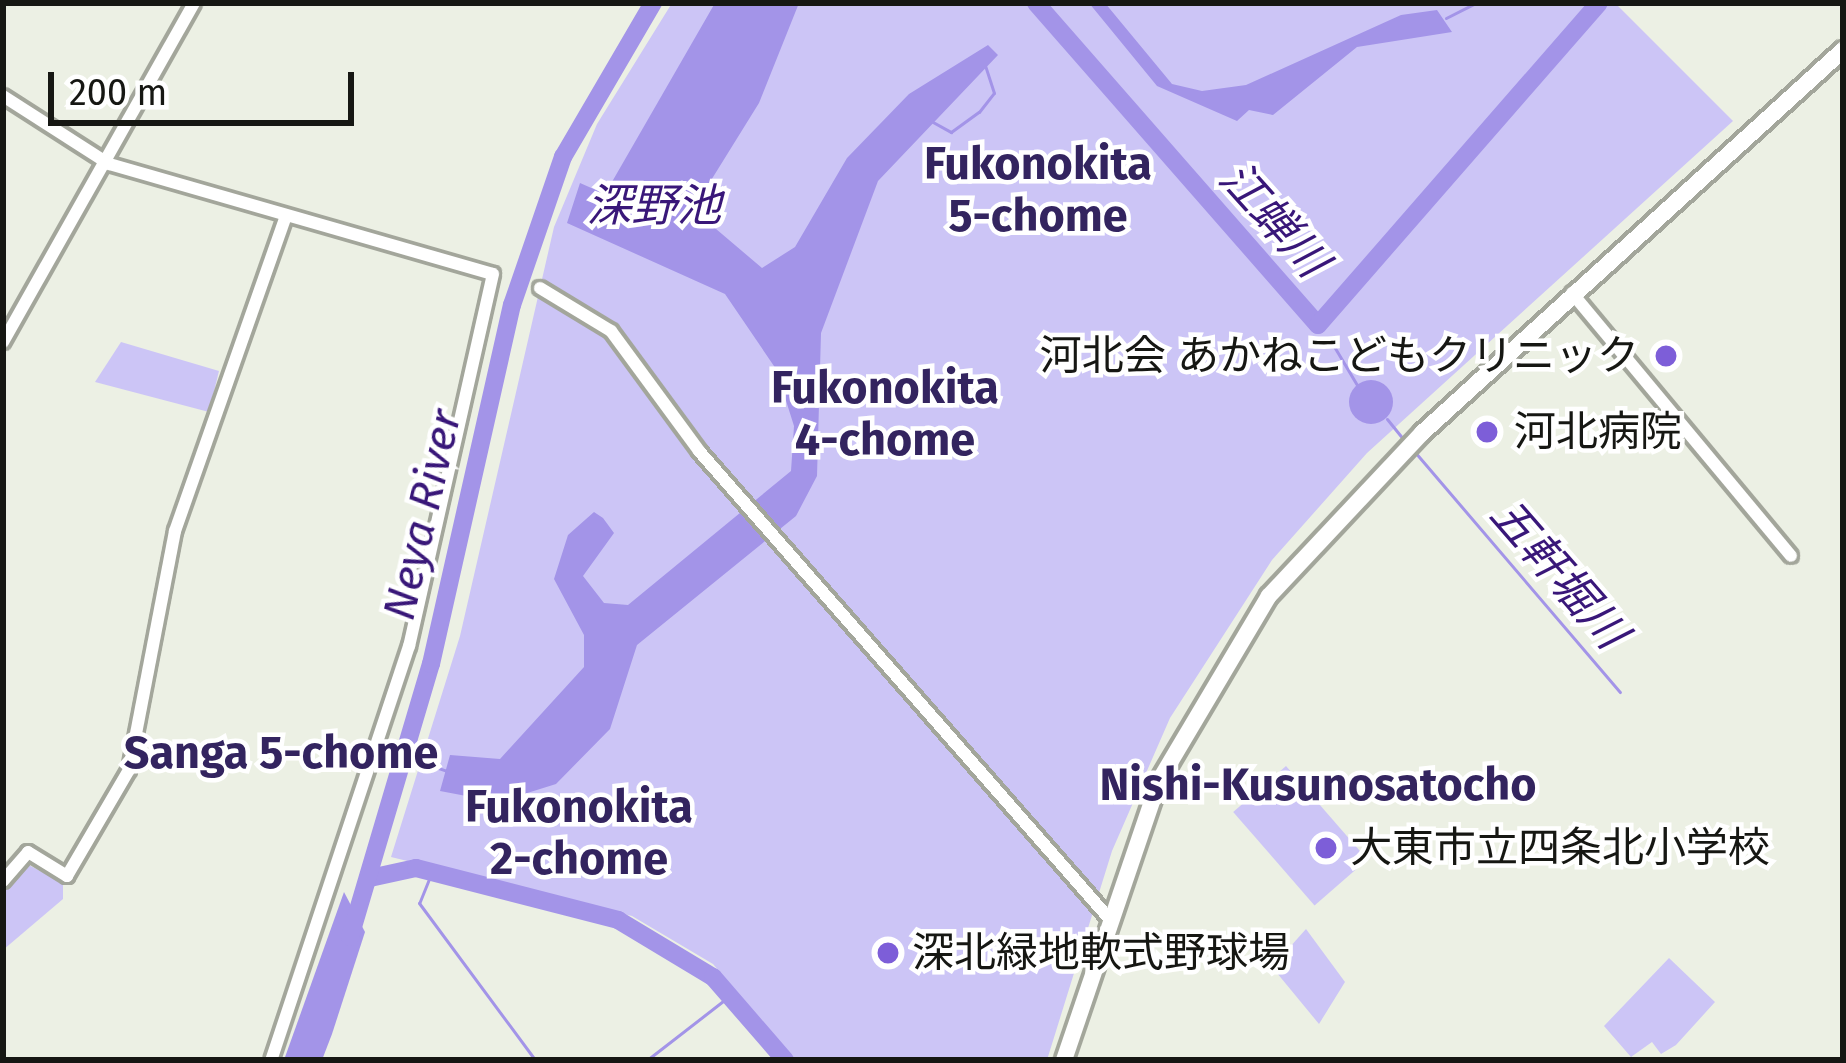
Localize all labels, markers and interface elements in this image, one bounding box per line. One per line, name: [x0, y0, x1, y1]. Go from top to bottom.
scale bar: [54, 48, 360, 122]
text: 200 m: [69, 71, 167, 115]
district label: Fukonokita 5-chome: [924, 138, 1152, 244]
water label: 江蝉川: [1208, 152, 1338, 288]
water label: 深野池: [587, 180, 721, 234]
place label: 河北会 あかねこどもクリニック: [1040, 331, 1639, 381]
marker: 河北会 あかねこどもクリニック: [1650, 340, 1682, 372]
district label: Fukonokita 4-chome: [771, 362, 999, 468]
water label: Neya River: [373, 405, 473, 625]
place label: 河北病院: [1514, 407, 1682, 457]
marker: 河北病院: [1471, 416, 1503, 448]
water label: 五軒堀川: [1479, 488, 1637, 660]
district label: Sanga 5-chome: [124, 727, 438, 781]
district label: Nishi-Kusunosatocho: [1099, 759, 1537, 813]
district label: Fukonokita 2-chome: [465, 781, 693, 887]
place label: 大東市立四条北小学校: [1350, 823, 1770, 873]
marker: 大東市立四条北小学校: [1313, 835, 1339, 861]
place label: 深北緑地軟式野球場: [912, 928, 1290, 978]
marker: 深北緑地軟式野球場: [875, 940, 901, 966]

